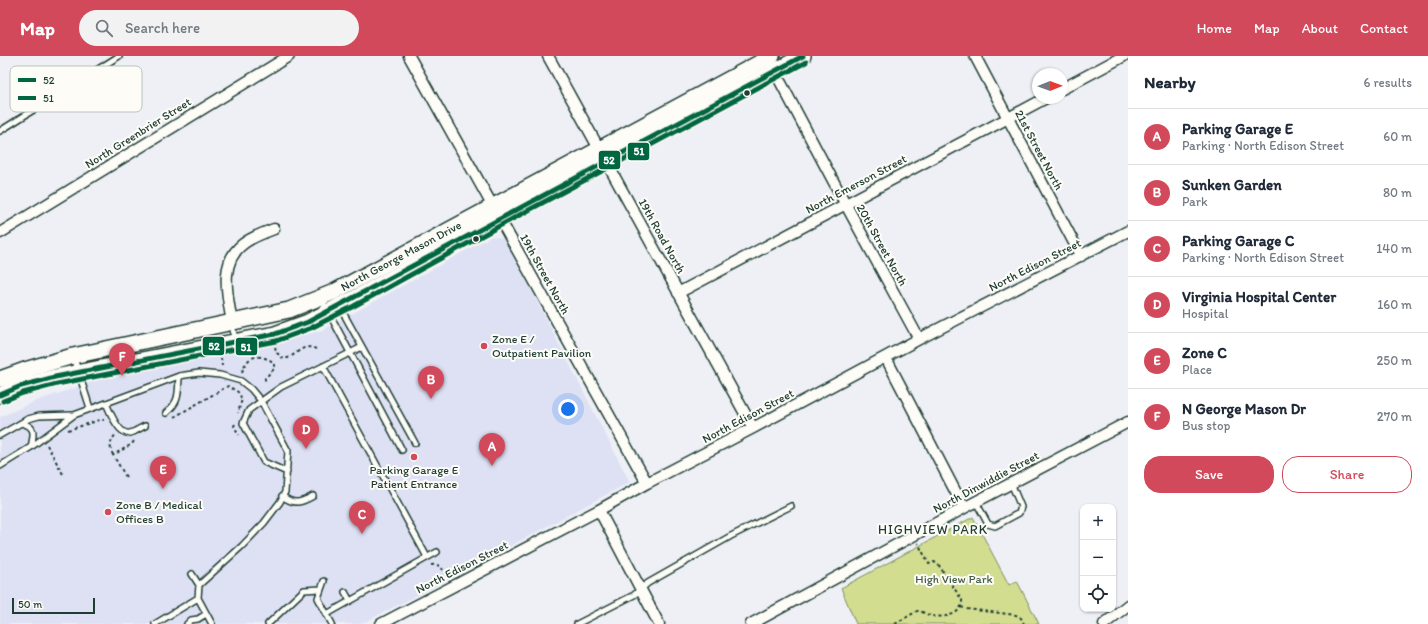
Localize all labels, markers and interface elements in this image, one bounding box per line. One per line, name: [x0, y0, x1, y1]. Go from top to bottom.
search box: [79, 10, 359, 46]
text: Map: [20, 17, 55, 40]
icon: search: [93, 17, 115, 39]
text: Search here: [125, 19, 200, 37]
text: Home: [1197, 20, 1232, 37]
text: Map: [1254, 20, 1280, 37]
text: About: [1302, 20, 1338, 37]
text: Contact: [1360, 20, 1408, 37]
legend: [10, 66, 142, 112]
north arrow: [1032, 68, 1068, 104]
text: Nearby: [1144, 72, 1196, 92]
text: 52: [43, 74, 55, 87]
text: 6 results: [1364, 75, 1412, 90]
unlabelled marker: [742, 88, 752, 98]
text: 51: [43, 92, 54, 105]
street label: North Greenbrier Street: [82, 94, 194, 171]
street label: 21st Street North: [1012, 108, 1066, 192]
text: Parking Garage E: [1182, 120, 1293, 138]
text: A: [1153, 129, 1161, 144]
text: 60 m: [1383, 129, 1412, 144]
text: Parking · North Edison Street: [1182, 138, 1344, 153]
line badge: 51: [627, 142, 650, 161]
text: 51: [634, 145, 645, 158]
line badge: 52: [598, 150, 621, 170]
street label: North Emerson Street: [803, 151, 909, 217]
text: 52: [603, 154, 615, 167]
text: Sunken Garden: [1182, 176, 1282, 194]
text: B: [1153, 185, 1161, 200]
text: 80 m: [1383, 185, 1412, 200]
text: Park: [1182, 194, 1208, 209]
street label: 19th Road North: [636, 196, 689, 276]
street label: 20th Street North: [854, 202, 910, 288]
street label: North George Mason Drive: [338, 218, 464, 294]
street label: 19th Street North: [517, 231, 573, 317]
text: Parking Garage C: [1182, 232, 1294, 250]
unlabelled marker: [471, 234, 481, 244]
street label: North Edison Street: [987, 235, 1084, 294]
text: C: [1153, 241, 1161, 256]
text: 140 m: [1376, 241, 1412, 256]
text: Parking · North Edison Street: [1182, 250, 1344, 265]
text: Virginia Hospital Center: [1182, 288, 1336, 306]
text: D: [1153, 297, 1161, 312]
text: 160 m: [1377, 297, 1412, 312]
text: Hospital: [1182, 306, 1229, 321]
place label: Zone E / Outpatient Pavilion: [492, 332, 592, 360]
line badge: 52: [202, 336, 225, 356]
line badge: 51: [235, 337, 258, 356]
text: 52: [208, 340, 220, 353]
text: 51: [241, 341, 252, 354]
marker: Zone E / Outpatient Pavilion: [479, 341, 489, 351]
pin: F: [109, 343, 135, 376]
text: Zone C: [1182, 344, 1227, 362]
text: E: [1153, 353, 1161, 368]
text: 250 m: [1376, 353, 1412, 368]
text: Place: [1182, 362, 1212, 377]
pin: B: [418, 366, 444, 399]
street label: North Edison Street: [700, 386, 797, 446]
your location: [558, 399, 578, 419]
text: N George Mason Dr: [1182, 400, 1306, 418]
text: F: [1154, 409, 1160, 424]
text: 270 m: [1377, 409, 1412, 424]
pin: D: [293, 416, 319, 449]
text: Bus stop: [1182, 418, 1230, 433]
pin: A: [479, 433, 505, 466]
street label: North Dinwiddie Street: [931, 448, 1042, 516]
marker: Parking Garage E Patient Entrance: [409, 452, 419, 462]
pin: E: [150, 456, 176, 489]
button: Save: [1144, 456, 1274, 493]
button: Share: [1282, 456, 1412, 493]
place label: Parking Garage E Patient Entrance: [370, 463, 459, 491]
place label: Zone B / Medical Offices B: [116, 498, 203, 526]
pin: C: [349, 501, 375, 534]
map controls: [1080, 504, 1116, 612]
button: +: [1080, 504, 1116, 540]
marker: Zone B / Medical Offices B: [103, 507, 113, 517]
district label: HIGHVIEW PARK: [878, 522, 988, 537]
street label: North Edison Street: [414, 537, 511, 596]
button: −: [1080, 540, 1116, 576]
park label: High View Park: [915, 572, 993, 586]
button: locate: [1080, 576, 1116, 612]
scale bar: [12, 596, 95, 615]
text: 50 m: [18, 598, 42, 611]

